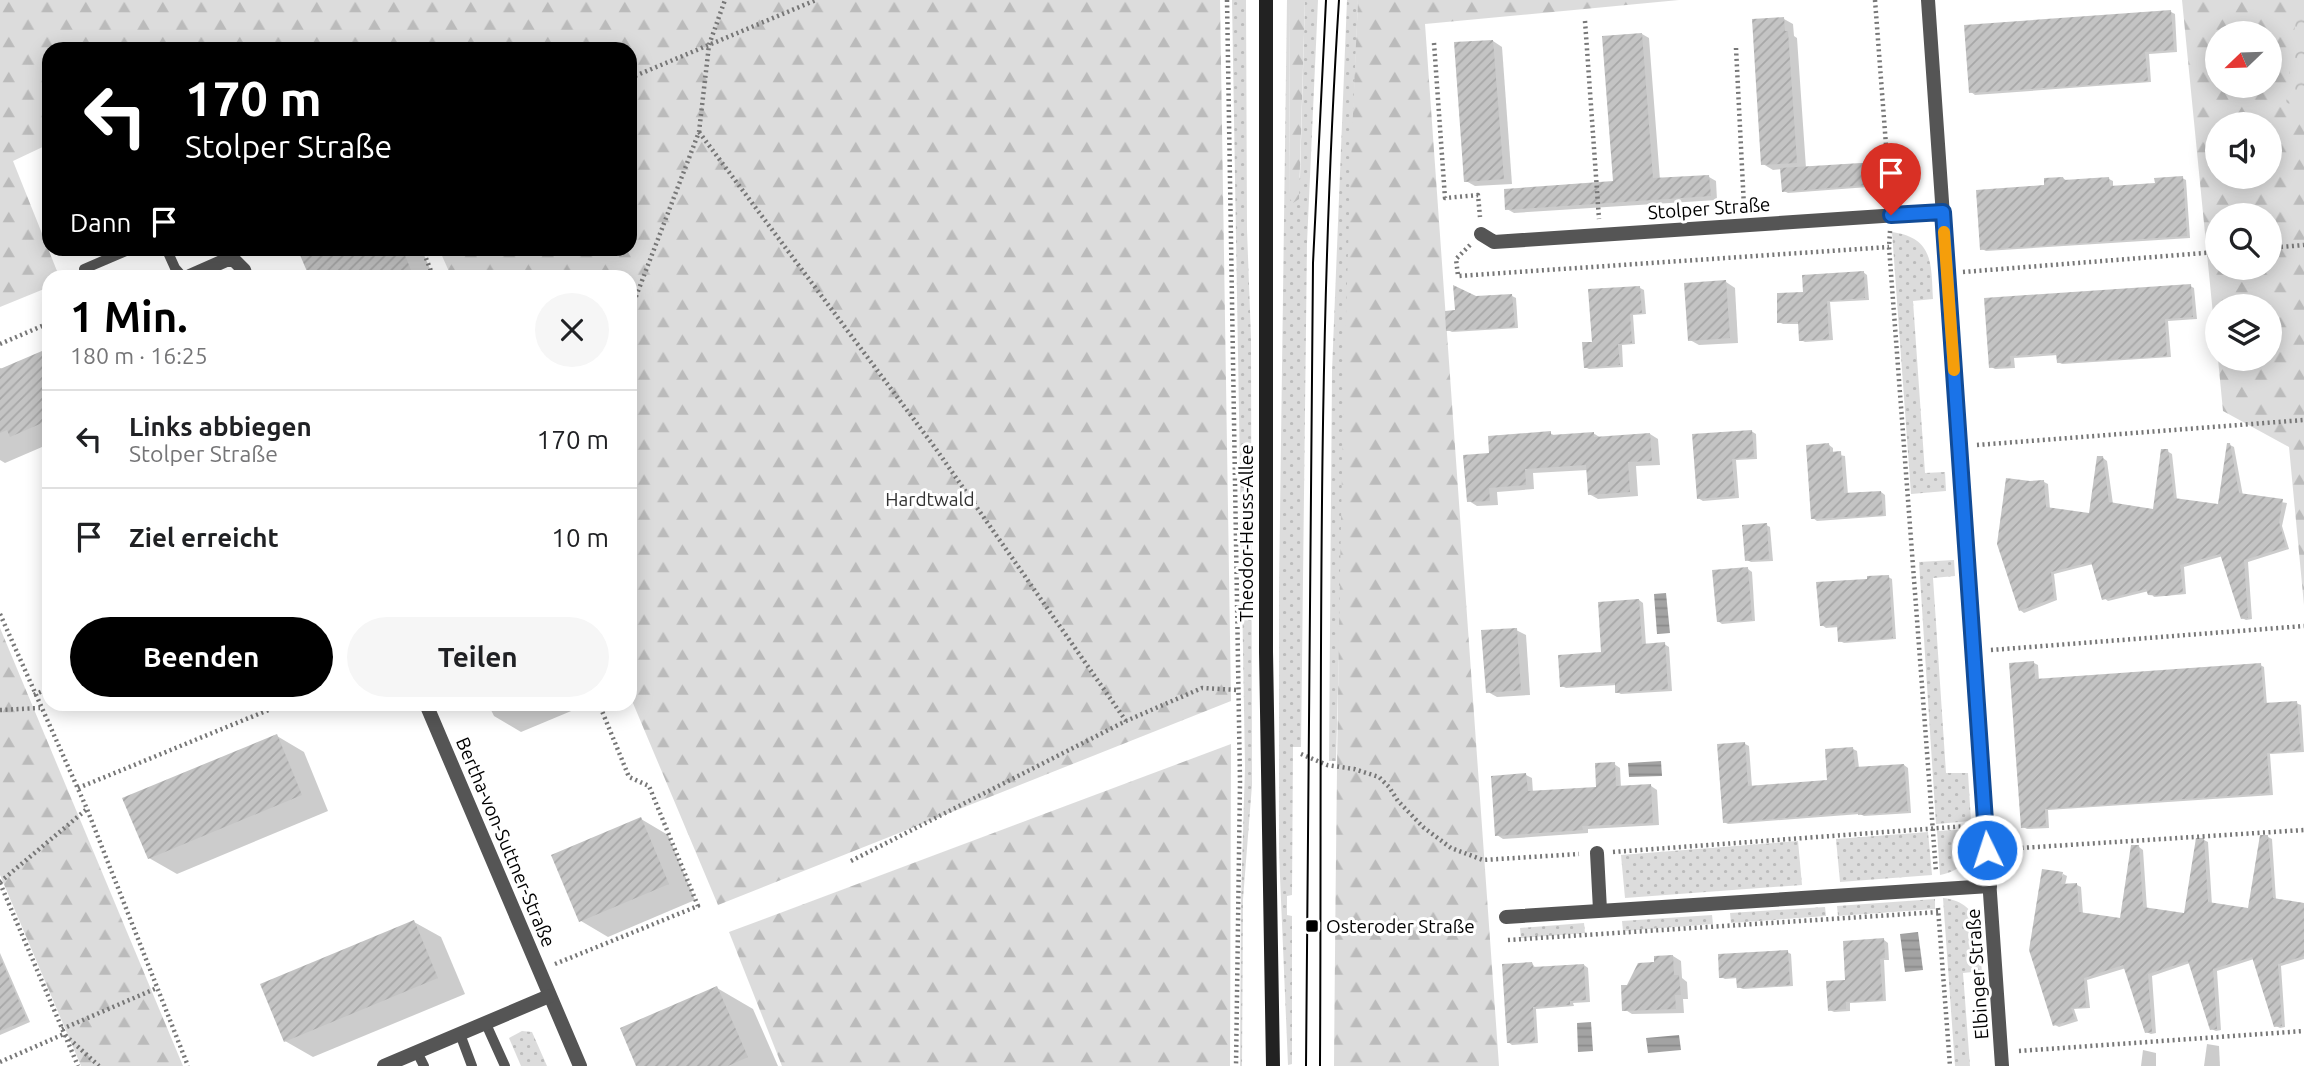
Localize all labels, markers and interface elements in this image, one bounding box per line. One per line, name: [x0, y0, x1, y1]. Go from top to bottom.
north arrow: [2205, 21, 2282, 98]
map controls: [2205, 21, 2282, 371]
icon: left: [70, 70, 161, 161]
text: 170 m: [185, 70, 322, 125]
button: sound: [2205, 112, 2282, 189]
text: Stolper Straße: [185, 128, 392, 164]
pin: [1861, 143, 1921, 215]
icon: arrive: [1872, 154, 1910, 192]
street label: Stolper Straße: [1647, 193, 1771, 223]
icon: arrive: [145, 203, 183, 241]
button: search: [2205, 203, 2282, 280]
text: Dann: [70, 208, 131, 237]
text: 1 Min.: [70, 293, 188, 340]
button: close: [535, 293, 609, 367]
button: layers: [2205, 294, 2282, 371]
text: 180 m · 16:25: [70, 343, 208, 368]
text: Links abbiegen: [129, 412, 312, 441]
icon: left: [70, 420, 108, 458]
text: 170 m: [537, 425, 609, 454]
text: Stolper Straße: [129, 441, 278, 466]
street label: Theodor-Heuss-Allee: [1235, 444, 1257, 622]
park label: Hardtwald: [885, 488, 975, 510]
icon: arrive: [70, 518, 108, 556]
text: Ziel erreicht: [129, 523, 279, 552]
text: 10 m: [551, 523, 609, 552]
button: Beenden: [70, 617, 333, 697]
button: Teilen: [347, 617, 609, 697]
street label: Bertha-von-Suttner-Straße: [452, 734, 560, 950]
position arrow: [1950, 813, 2024, 887]
street label: Elbinger Straße: [1961, 908, 1993, 1040]
place label: Osteroder Straße: [1326, 915, 1475, 937]
marker: Osteroder Straße: [1304, 918, 1320, 934]

